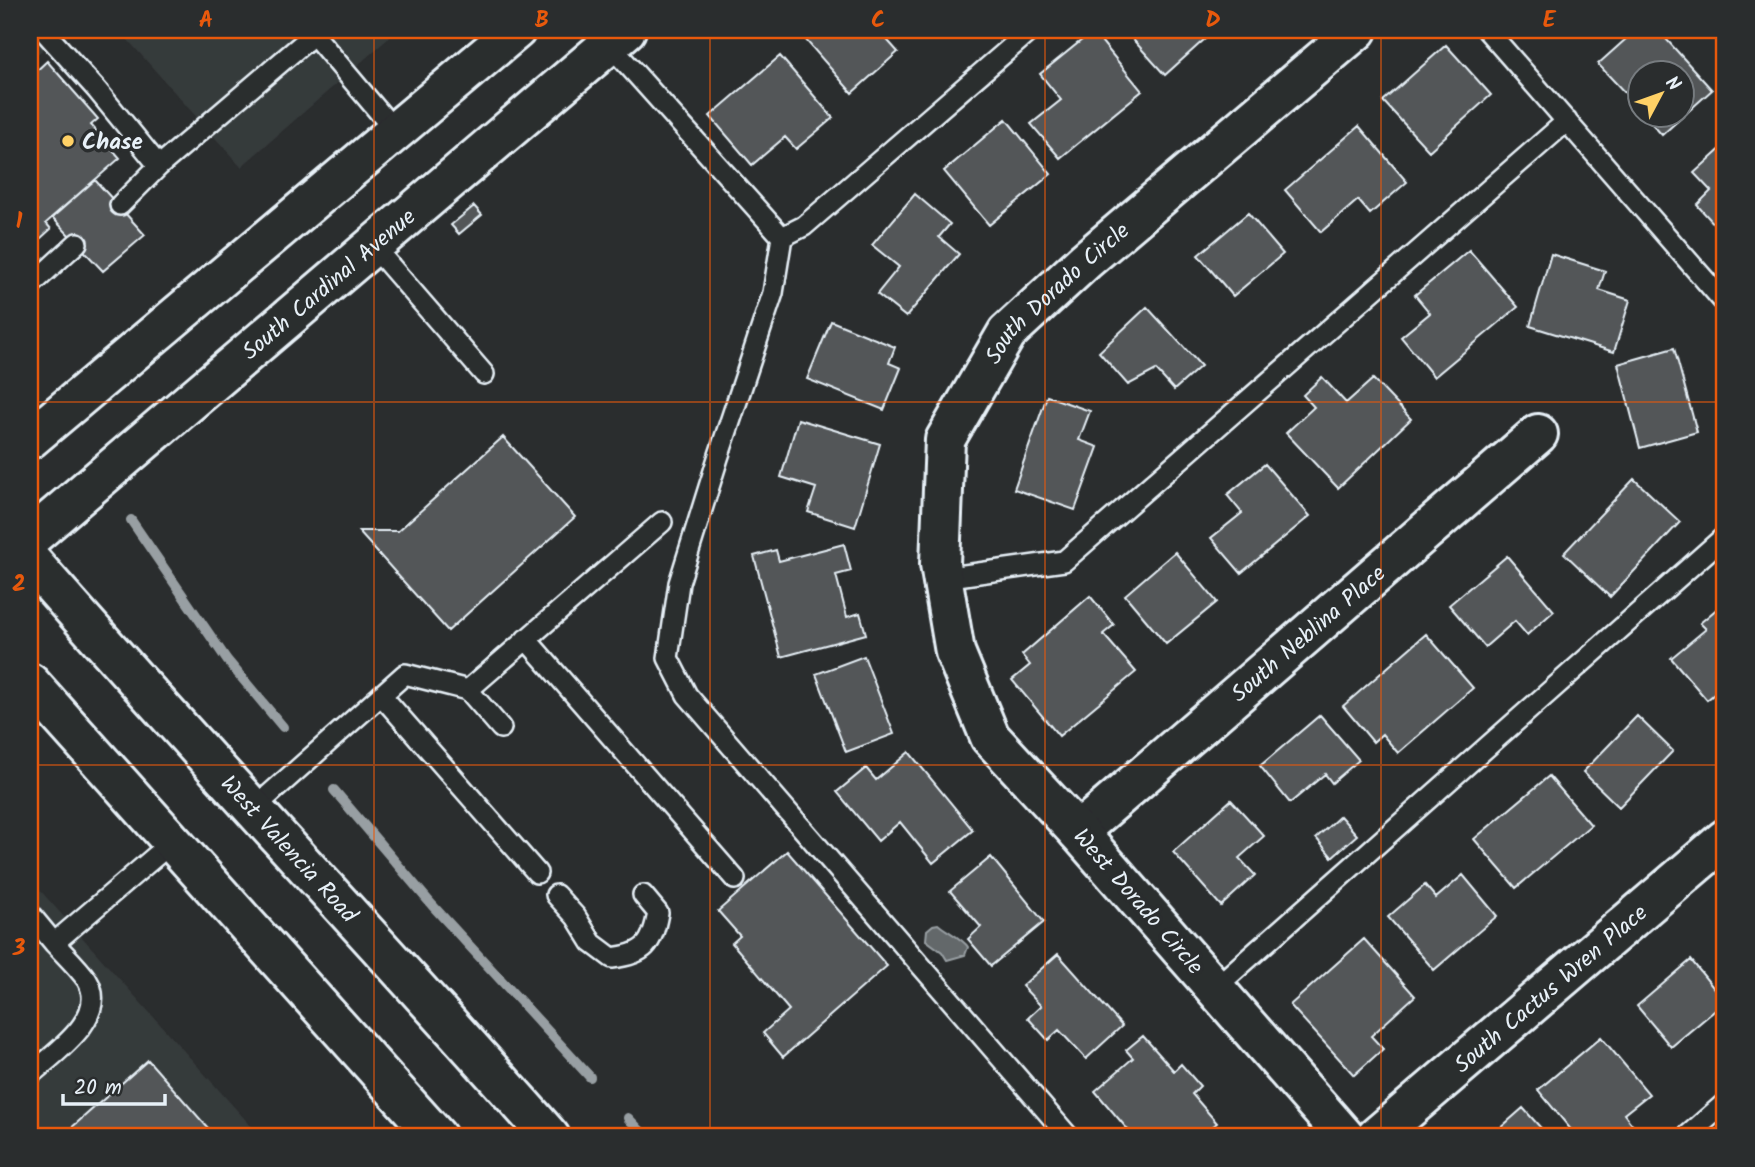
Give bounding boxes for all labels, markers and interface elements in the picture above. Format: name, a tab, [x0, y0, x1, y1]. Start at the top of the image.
text: A	[199, 3, 213, 39]
text: B	[535, 3, 549, 39]
text: C	[871, 3, 885, 39]
text: D	[1205, 3, 1221, 39]
text: E	[1543, 3, 1557, 39]
north arrow	[1626, 60, 1696, 130]
text: N	[1657, 70, 1688, 99]
place label: Chase	[82, 125, 143, 161]
marker: Chase	[60, 133, 76, 149]
street label: South Cardinal Avenue	[235, 200, 425, 370]
text: 1	[16, 204, 23, 240]
street label: South Dorado Circle	[977, 214, 1138, 371]
street label: South Neblina Place	[1224, 557, 1395, 712]
text: 2	[12, 567, 26, 603]
street label: West Valencia Road	[211, 768, 365, 932]
street label: West Dorado Circle	[1064, 821, 1211, 984]
street label: South Cactus Wren Place	[1447, 897, 1656, 1083]
text: 3	[12, 931, 26, 967]
scale bar	[63, 1062, 164, 1106]
text: 20 m	[74, 1072, 122, 1105]

